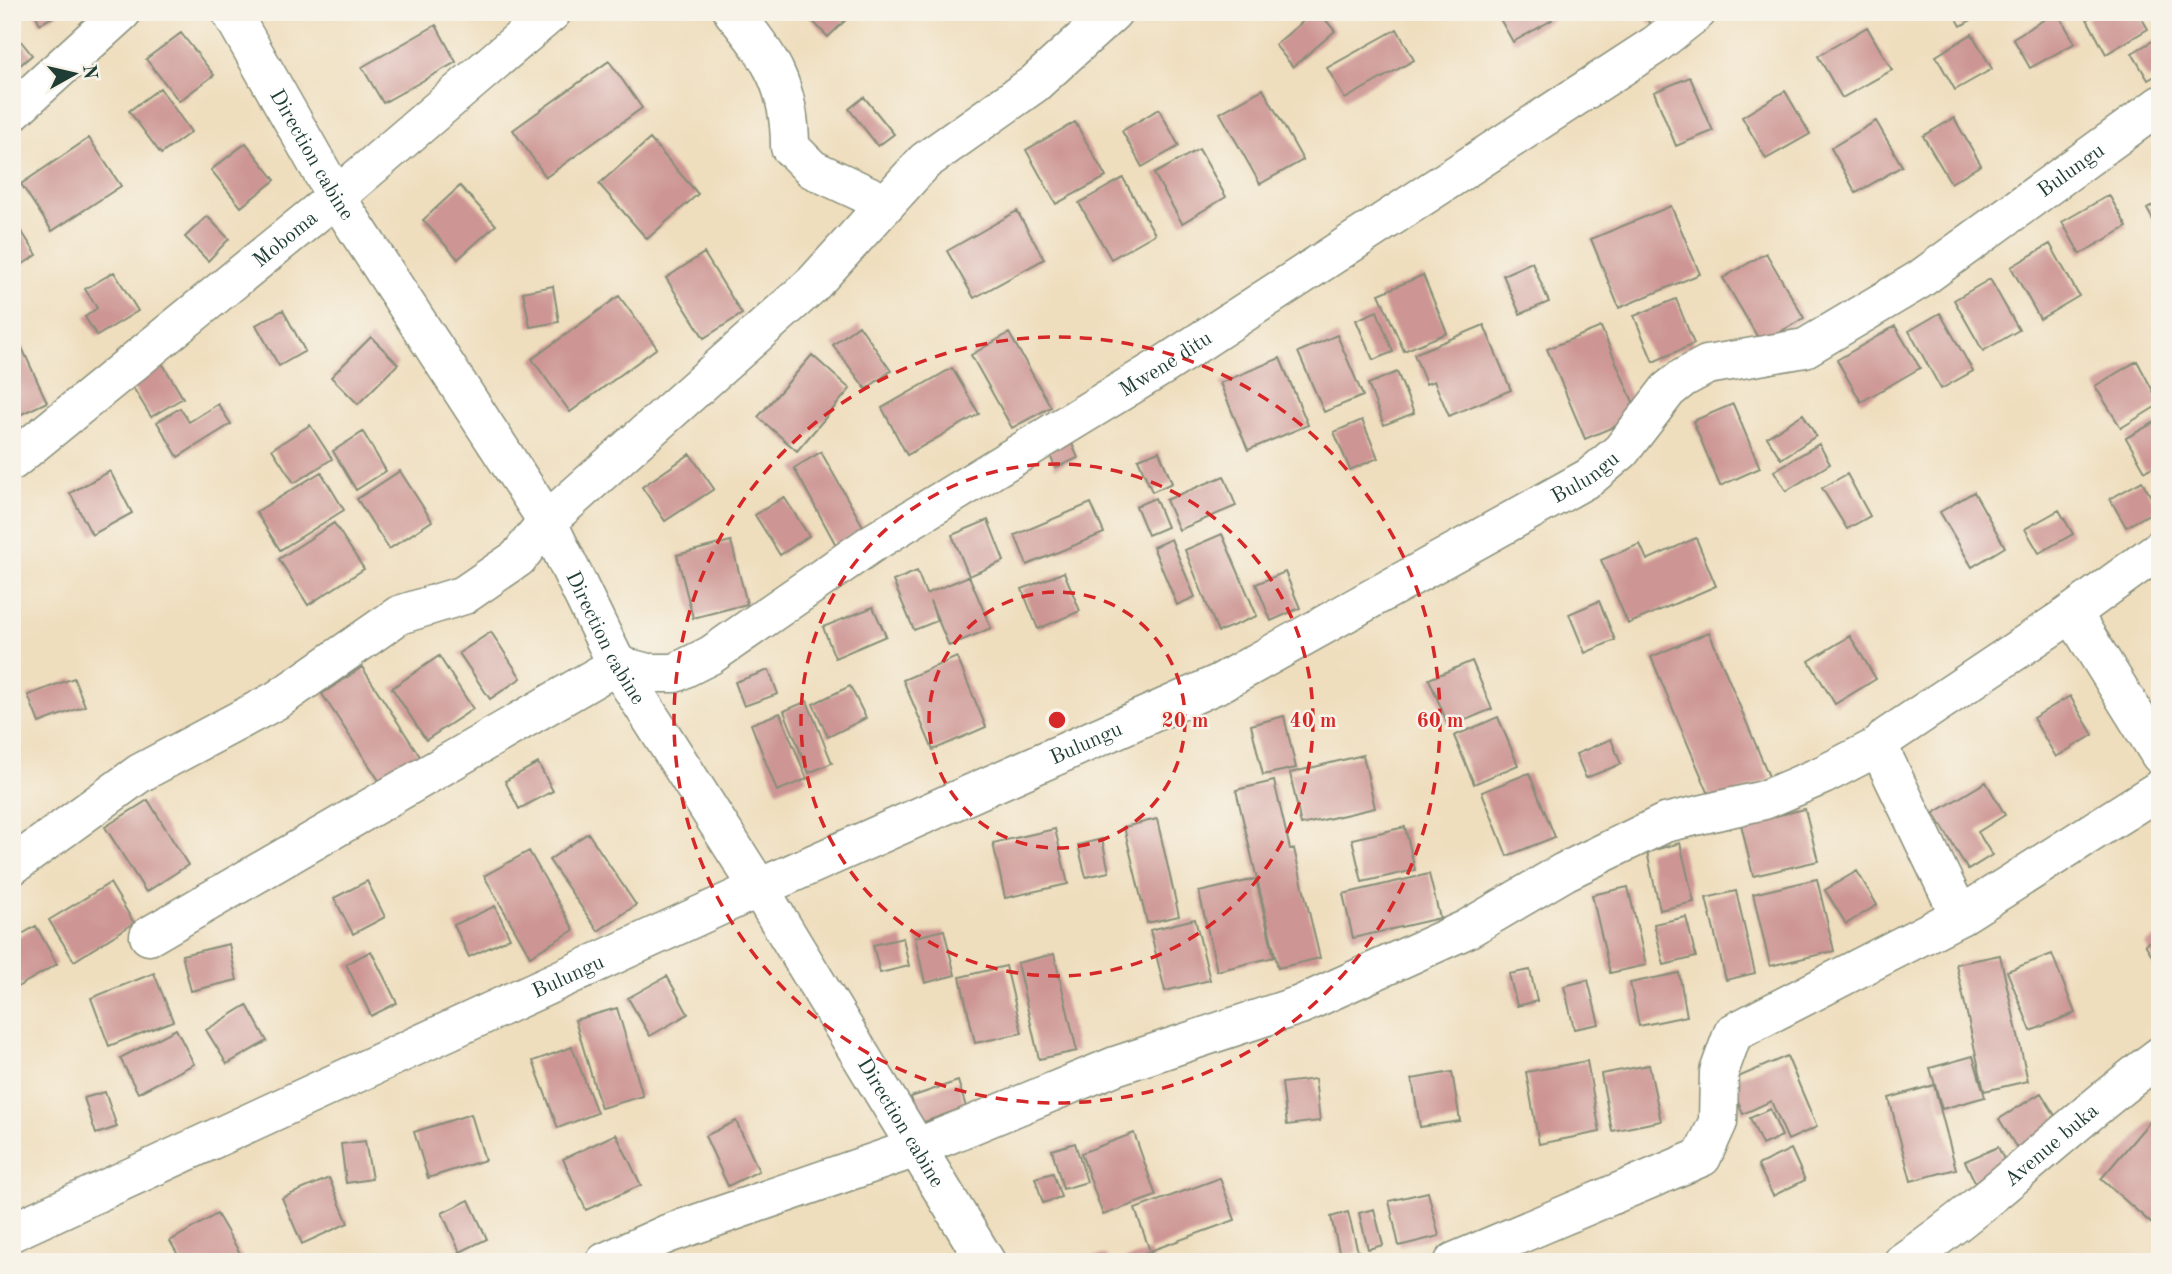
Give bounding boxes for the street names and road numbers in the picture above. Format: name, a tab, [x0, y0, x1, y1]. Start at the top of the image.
street label: Direction cabine	[265, 86, 357, 224]
street label: Bulungu	[2034, 140, 2109, 202]
street label: Moboma	[250, 208, 322, 272]
street label: Mwene ditu	[1116, 328, 1216, 402]
street label: Bulungu	[1548, 448, 1624, 508]
street label: Direction cabine	[561, 568, 648, 709]
street label: Bulungu	[1047, 719, 1126, 769]
street label: Bulungu	[529, 952, 608, 1003]
street label: Direction cabine	[853, 1055, 947, 1191]
street label: Avenue buka	[2001, 1100, 2103, 1191]

